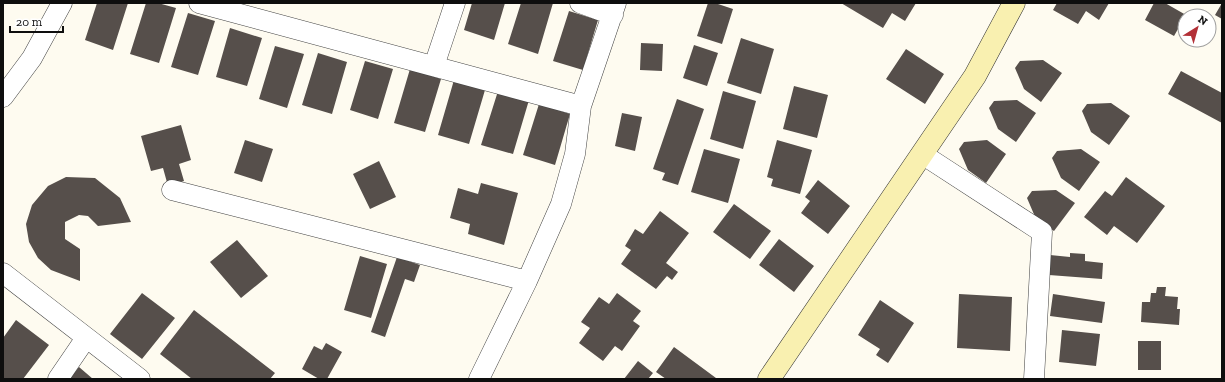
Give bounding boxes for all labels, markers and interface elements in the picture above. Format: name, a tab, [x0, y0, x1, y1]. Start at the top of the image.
scale bar	[10, 8, 63, 34]
north arrow	[1177, 8, 1217, 48]
text: N	[1195, 13, 1210, 29]
text: 20 m	[16, 15, 43, 29]

